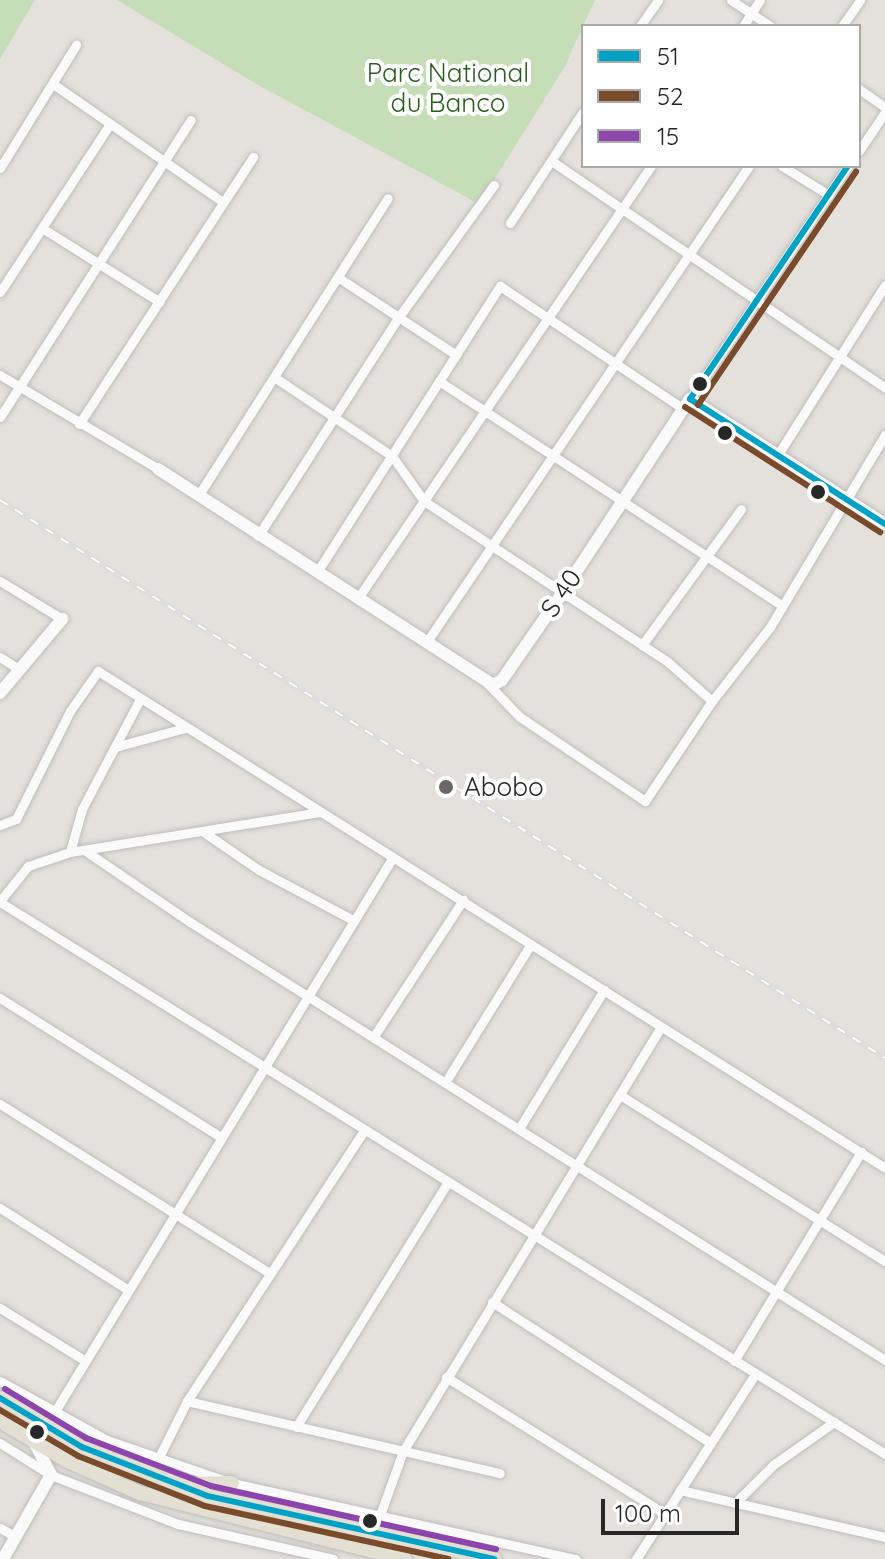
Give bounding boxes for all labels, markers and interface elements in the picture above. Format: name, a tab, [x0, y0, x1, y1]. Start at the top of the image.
legend	[581, 24, 861, 168]
text: 51	[657, 41, 679, 71]
park label: Parc National du Banco	[367, 57, 529, 118]
text: 52	[657, 81, 683, 111]
text: 15	[657, 121, 679, 151]
unlabelled marker	[692, 376, 708, 392]
unlabelled marker	[717, 425, 733, 441]
unlabelled marker	[810, 484, 826, 500]
street label: S 40	[534, 563, 588, 623]
place label: Abobo	[464, 771, 544, 803]
marker: Abobo	[435, 776, 457, 798]
unlabelled marker	[29, 1424, 45, 1440]
scale bar	[605, 1483, 743, 1533]
text: 100 m	[615, 1498, 681, 1528]
unlabelled marker	[362, 1513, 378, 1529]

